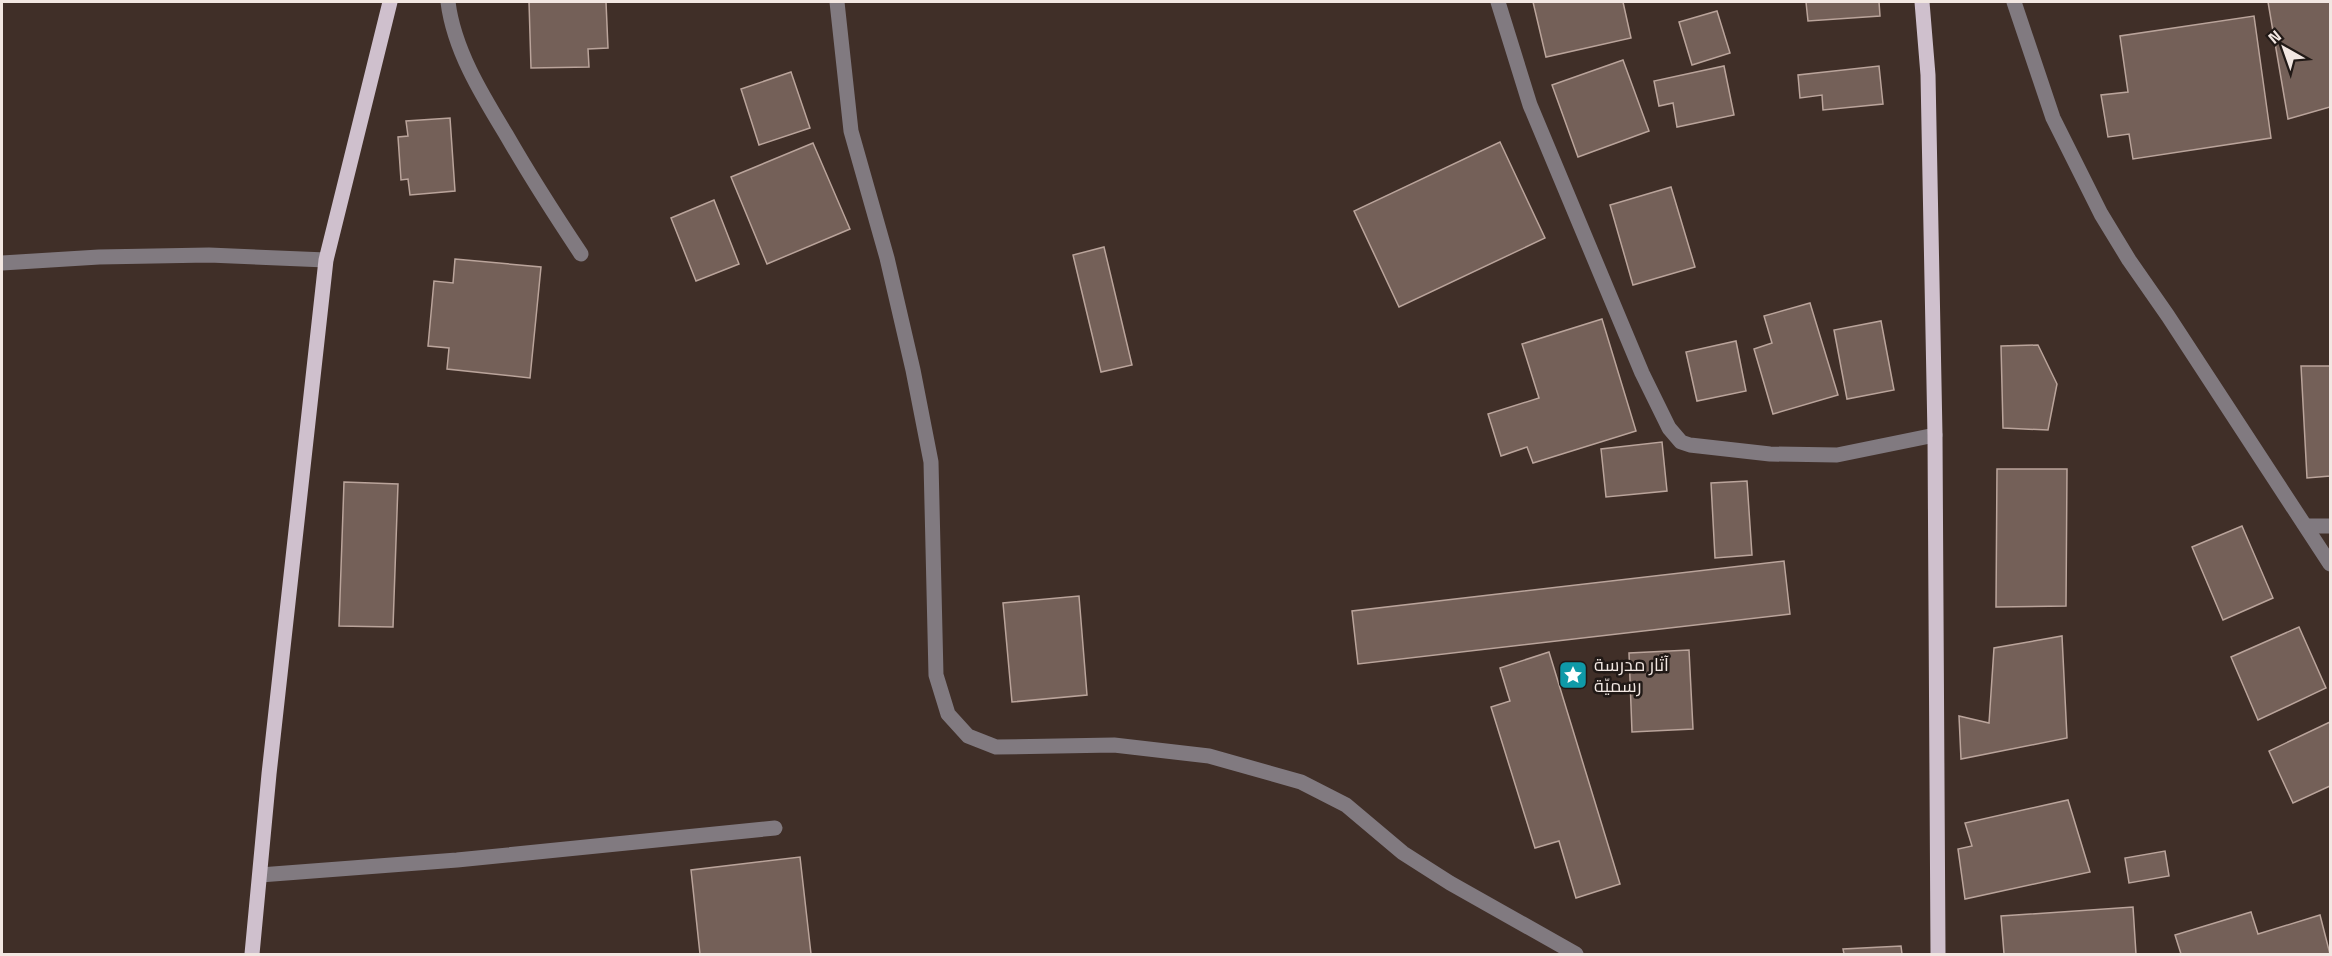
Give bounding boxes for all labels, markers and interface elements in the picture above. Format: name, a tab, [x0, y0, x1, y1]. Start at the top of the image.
north arrow	[2254, 18, 2314, 78]
text: N	[2262, 24, 2286, 49]
place label: آثار مدرسة رسميّة	[1594, 651, 1669, 699]
place icon: آثار مدرسة رسميّة	[1557, 659, 1589, 691]

